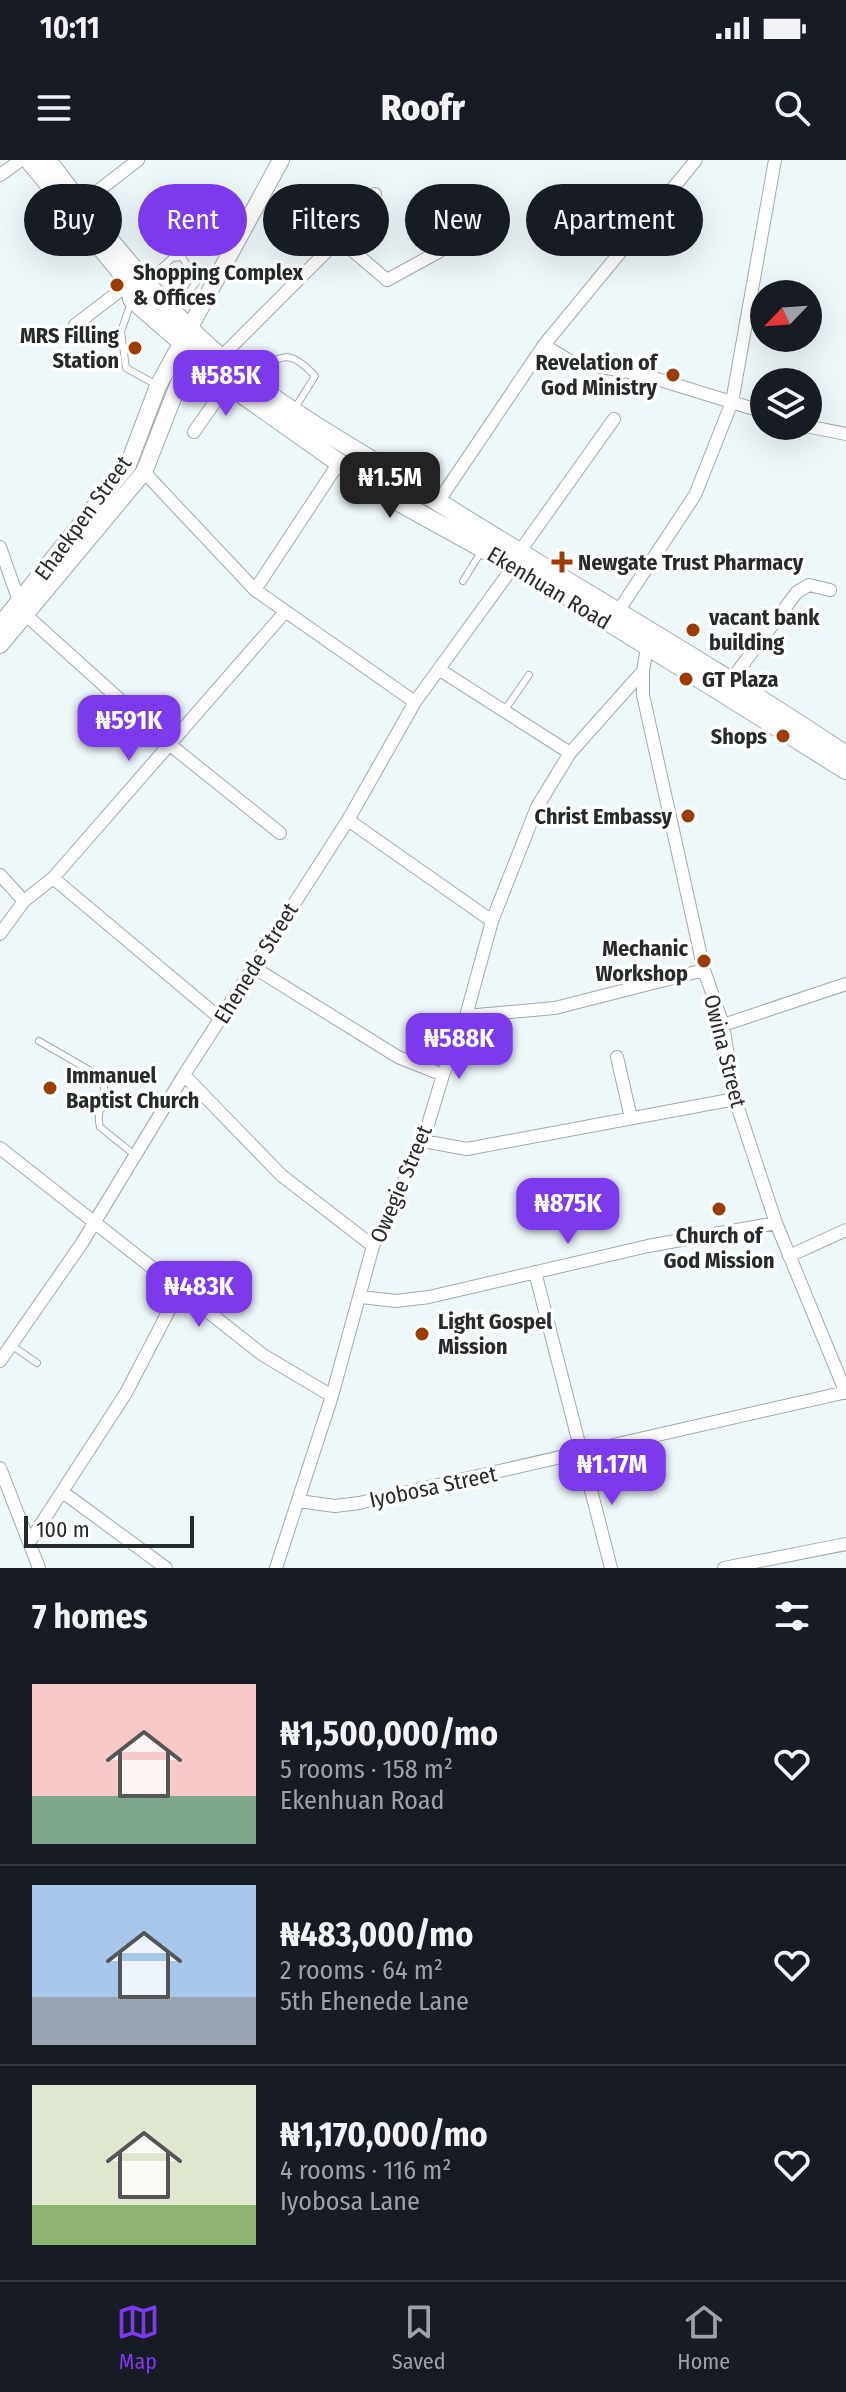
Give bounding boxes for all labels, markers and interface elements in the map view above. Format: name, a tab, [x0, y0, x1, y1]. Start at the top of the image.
text: 10:11	[40, 10, 100, 46]
icon: menu	[32, 86, 76, 130]
text: Roofr	[381, 86, 465, 130]
icon: search	[770, 86, 814, 130]
chip: Buy	[24, 184, 122, 256]
chip: Rent	[138, 184, 247, 256]
chip: Filters	[263, 184, 389, 256]
chip: New	[405, 184, 510, 256]
chip: Apartment	[526, 184, 703, 256]
place label: Shopping Complex & Offices	[133, 259, 304, 311]
marker: Shopping Complex & Offices	[108, 276, 126, 294]
north arrow	[750, 280, 822, 352]
map controls	[750, 280, 822, 440]
place label: MRS Filling Station	[20, 322, 119, 374]
marker: MRS Filling Station	[126, 339, 144, 357]
place label: Revelation of God Ministry	[536, 349, 659, 401]
pin: ₦585K	[170, 350, 282, 418]
text: ₦585K	[191, 360, 261, 391]
marker: Revelation of God Ministry	[664, 366, 682, 384]
button: layers	[750, 368, 822, 440]
street label: Ehaekpen Street	[29, 450, 138, 585]
pin: ₦1.5M	[334, 452, 446, 520]
text: ₦1.5M	[358, 462, 422, 493]
street label: Ekenhuan Road	[482, 541, 616, 635]
place label: Newgate Trust Pharmacy	[578, 549, 804, 576]
marker: Newgate Trust Pharmacy	[553, 553, 571, 571]
place label: vacant bank building	[708, 604, 820, 656]
marker: vacant bank building	[684, 621, 702, 639]
place label: GT Plaza	[702, 666, 778, 693]
marker: GT Plaza	[677, 670, 695, 688]
pin: ₦591K	[73, 695, 185, 763]
text: ₦591K	[96, 705, 162, 736]
place label: Shops	[711, 723, 767, 750]
marker: Shops	[774, 727, 792, 745]
place label: Christ Embassy	[535, 803, 673, 830]
marker: Christ Embassy	[679, 807, 697, 825]
street label: Ehenede Street	[208, 897, 304, 1028]
place label: Mechanic Workshop	[595, 935, 688, 987]
marker: Mechanic Workshop	[695, 952, 713, 970]
street label: Owina Street	[698, 992, 752, 1111]
pin: ₦588K	[403, 1013, 515, 1081]
text: ₦588K	[424, 1023, 494, 1054]
place label: Immanuel Baptist Church	[66, 1062, 199, 1114]
marker: Immanuel Baptist Church	[41, 1079, 59, 1097]
street label: Owegie Street	[364, 1120, 438, 1247]
pin: ₦875K	[512, 1178, 624, 1246]
text: ₦875K	[534, 1188, 602, 1219]
marker: Church of God Mission	[710, 1200, 728, 1218]
place label: Church of God Mission	[664, 1222, 774, 1274]
pin: ₦483K	[143, 1261, 255, 1329]
text: ₦483K	[164, 1271, 234, 1302]
place label: Light Gospel Mission	[438, 1308, 553, 1360]
marker: Light Gospel Mission	[413, 1325, 431, 1343]
pin: ₦1.17M	[547, 1439, 677, 1507]
text: ₦1.17M	[577, 1449, 647, 1480]
street label: Iyobosa Street	[367, 1460, 500, 1514]
scale bar	[24, 1512, 194, 1548]
text: 100 m	[36, 1516, 90, 1543]
icon: filters	[770, 1594, 814, 1638]
text: 7 homes	[32, 1596, 148, 1637]
text: ₦1,500,000/mo	[280, 1713, 498, 1754]
icon: home	[96, 1716, 192, 1812]
icon: heart	[770, 1742, 814, 1786]
text: 5 rooms · 158 m²	[280, 1754, 453, 1785]
text: Ekenhuan Road	[280, 1785, 444, 1816]
text: ₦483,000/mo	[280, 1914, 473, 1955]
icon: home	[96, 1917, 192, 2013]
icon: heart	[770, 1943, 814, 1987]
text: 2 rooms · 64 m²	[280, 1955, 443, 1986]
text: 5th Ehenede Lane	[280, 1986, 469, 2017]
text: ₦1,170,000/mo	[280, 2114, 488, 2155]
icon: home	[96, 2117, 192, 2213]
icon: heart	[770, 2143, 814, 2187]
text: 4 rooms · 116 m²	[280, 2155, 451, 2186]
text: Iyobosa Lane	[280, 2186, 420, 2217]
tab: Map	[116, 2300, 160, 2375]
tab: Saved	[392, 2300, 446, 2375]
tab: Home	[677, 2300, 730, 2375]

